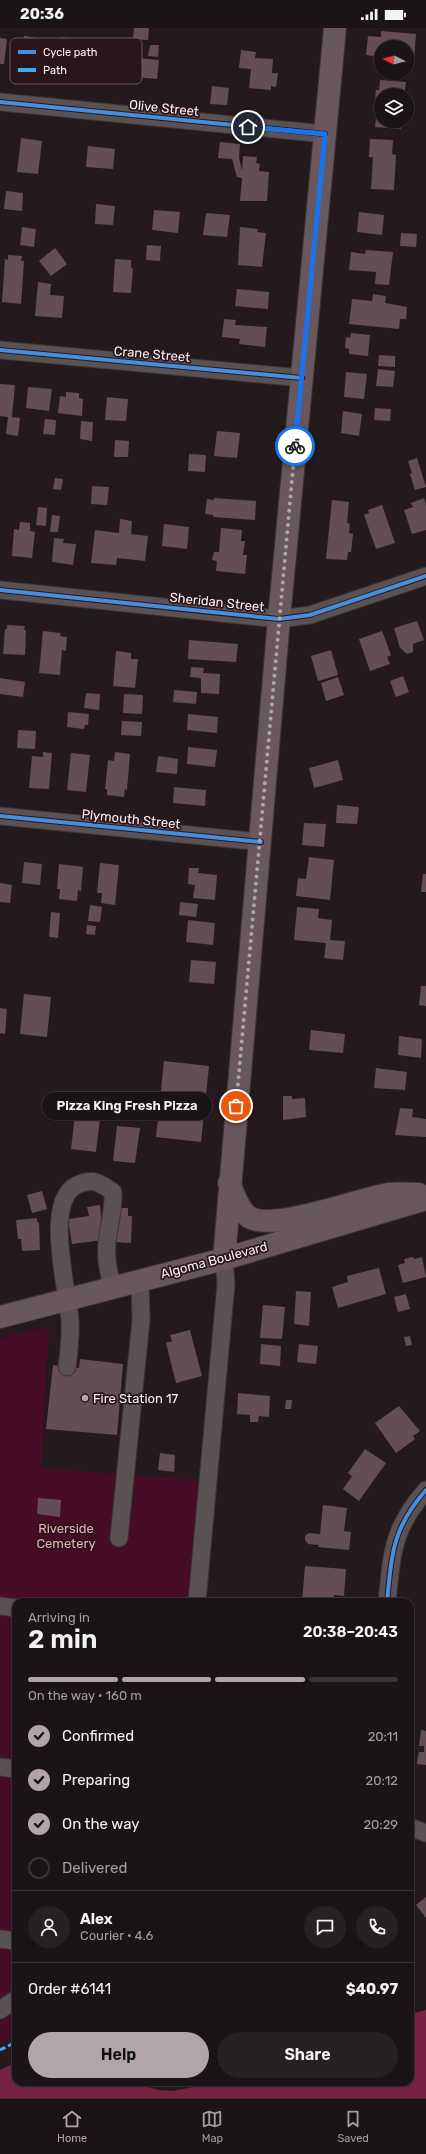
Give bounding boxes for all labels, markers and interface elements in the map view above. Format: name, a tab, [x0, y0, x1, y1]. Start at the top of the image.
text: 20:36	[20, 5, 64, 23]
legend	[10, 38, 142, 84]
north arrow	[374, 40, 414, 80]
map controls	[374, 40, 414, 128]
text: Cycle path	[43, 46, 97, 59]
text: Path	[43, 64, 67, 77]
button: layers	[374, 88, 414, 128]
street label: Olive Street	[128, 97, 200, 119]
pin	[231, 110, 265, 144]
icon: home	[237, 116, 259, 138]
street label: Crane Street	[113, 343, 191, 365]
courier	[275, 426, 315, 466]
icon: bike	[284, 435, 306, 457]
street label: Sheridan Street	[169, 590, 265, 614]
street label: Plymouth Street	[81, 806, 181, 832]
pin	[219, 1089, 253, 1123]
callout: Pizza King Fresh Pizza	[42, 1092, 212, 1120]
icon: bag	[225, 1095, 247, 1117]
text: Pizza King Fresh Pizza	[57, 1098, 197, 1113]
street label: Algoma Boulevard	[159, 1239, 269, 1282]
place label: Fire Station 17	[93, 1391, 179, 1406]
marker: Fire Station 17	[80, 1393, 90, 1403]
park label: Riverside Cemetery	[36, 1521, 96, 1551]
text: Arriving in	[28, 1610, 90, 1625]
text: 20:38–20:43	[303, 1623, 398, 1641]
text: 2 min	[28, 1624, 97, 1655]
text: On the way · 160 m	[28, 1688, 142, 1703]
icon: check	[28, 1725, 50, 1747]
text: Confirmed	[62, 1727, 134, 1745]
text: 20:11	[368, 1729, 398, 1744]
icon: check	[28, 1769, 50, 1791]
text: Preparing	[62, 1771, 130, 1789]
text: 20:12	[366, 1773, 398, 1788]
icon: check	[28, 1813, 50, 1835]
text: On the way	[62, 1815, 140, 1833]
text: 20:29	[363, 1817, 398, 1832]
text: Delivered	[62, 1859, 127, 1877]
button: person	[28, 1906, 70, 1948]
button: chat	[304, 1906, 346, 1948]
button: phone	[356, 1906, 398, 1948]
text: Alex	[80, 1910, 113, 1928]
text: Courier · 4.6	[80, 1928, 153, 1943]
text: Order #6141	[28, 1980, 111, 1998]
text: $40.97	[346, 1980, 398, 1998]
button: Help	[28, 2032, 209, 2078]
button: Share	[217, 2032, 398, 2078]
tab: Home	[57, 2108, 87, 2145]
tab: Map	[201, 2108, 223, 2145]
tab: Saved	[338, 2108, 369, 2145]

